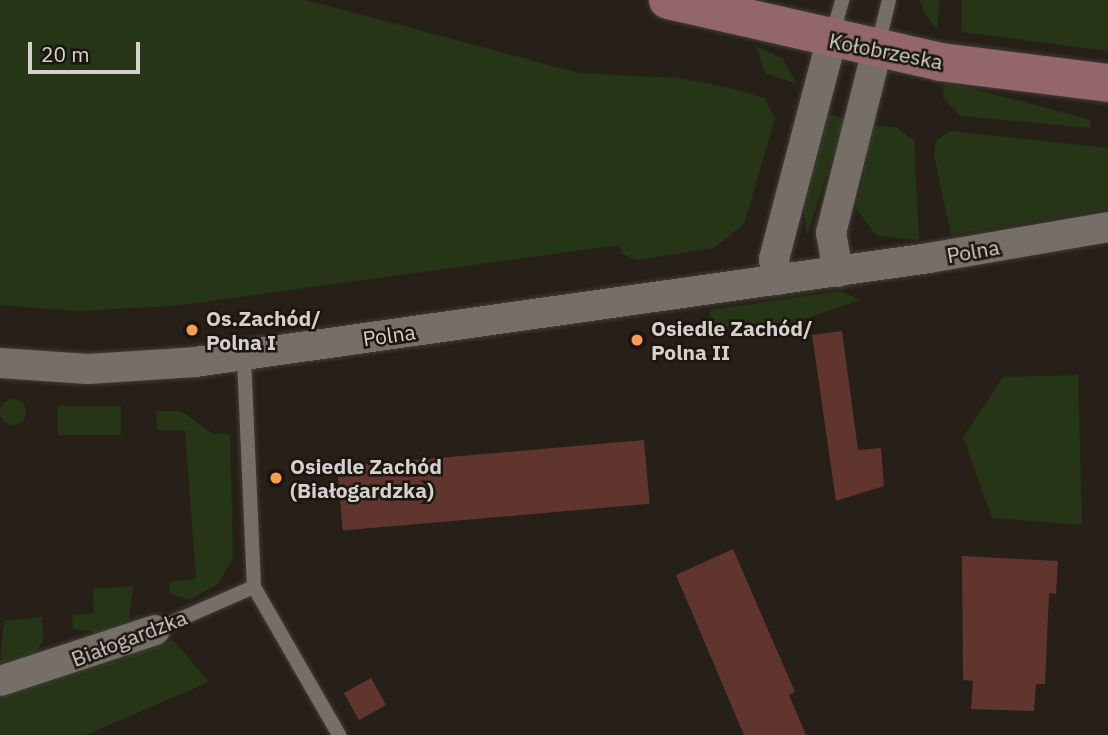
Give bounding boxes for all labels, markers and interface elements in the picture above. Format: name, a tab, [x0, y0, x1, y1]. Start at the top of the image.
scale bar	[32, 28, 144, 72]
street label: Kołobrzeska	[827, 28, 945, 74]
text: 20 m	[41, 40, 90, 68]
street label: Polna	[945, 234, 1001, 268]
place label: Os.Zachód/ Polna I	[206, 305, 321, 355]
place label: Osiedle Zachód/ Polna II	[651, 315, 813, 365]
street label: Polna	[361, 319, 417, 351]
marker: Os.Zachód/ Polna I	[184, 322, 200, 338]
marker: Osiedle Zachód/ Polna II	[629, 332, 645, 348]
place label: Osiedle Zachód (Białogardzka)	[290, 453, 442, 503]
marker: Osiedle Zachód (Białogardzka)	[268, 470, 284, 486]
street label: Białogardzka	[68, 604, 190, 672]

